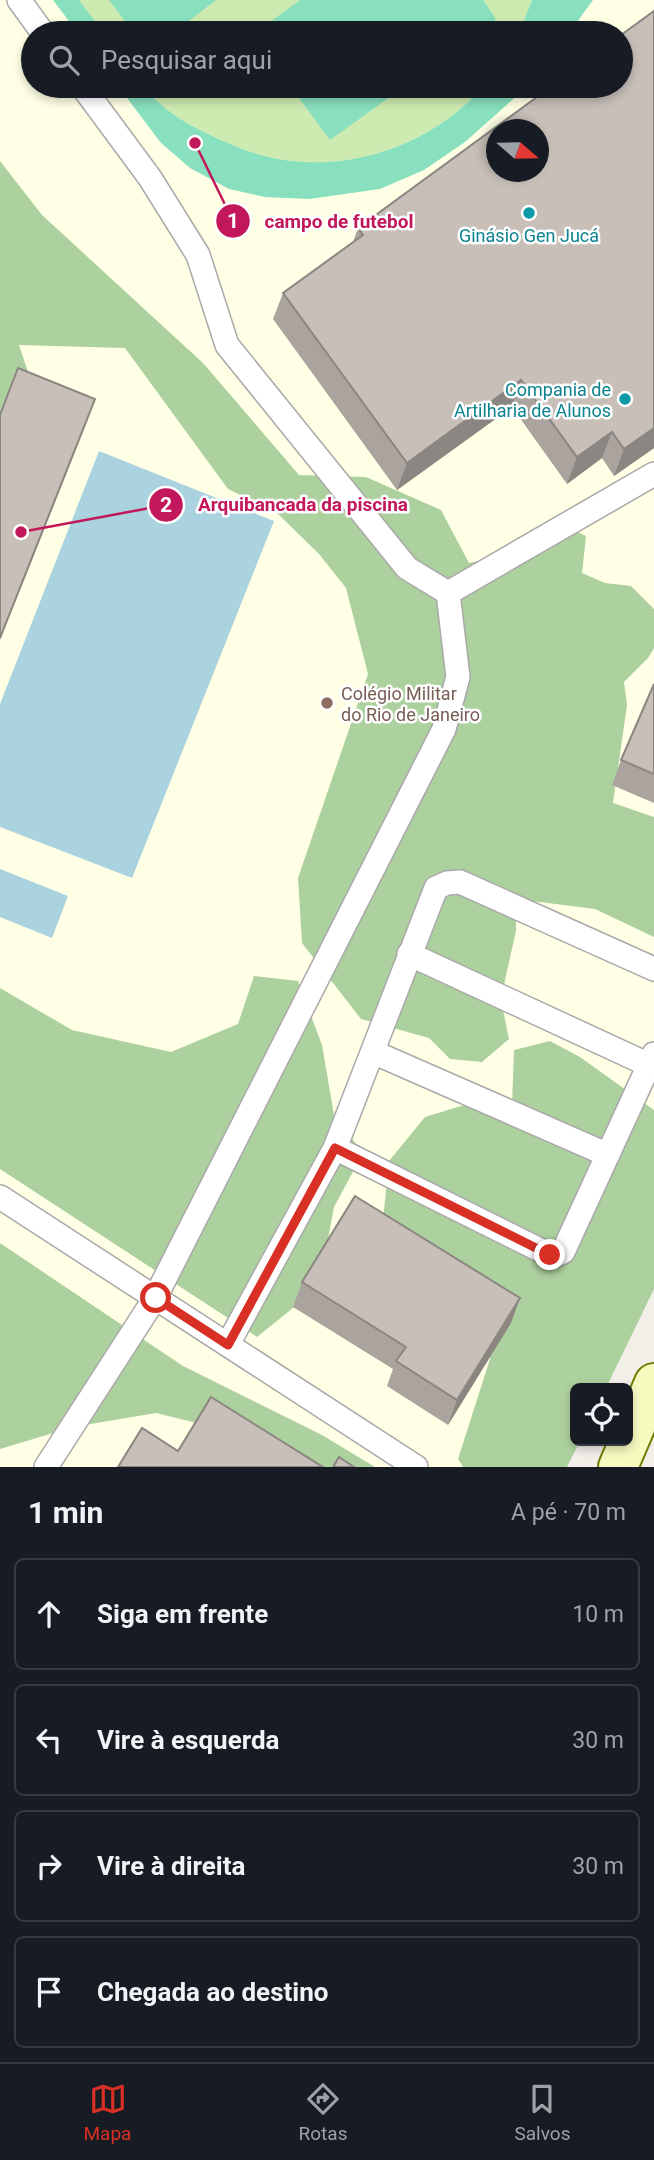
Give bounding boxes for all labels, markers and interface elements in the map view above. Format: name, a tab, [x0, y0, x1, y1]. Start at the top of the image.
search box	[21, 21, 633, 98]
icon: search	[45, 41, 83, 79]
text: Pesquisar aqui	[101, 45, 272, 75]
north arrow	[486, 119, 549, 182]
callout: campo de futebol	[215, 201, 427, 241]
marker: Ginásio Gen Jucá	[521, 205, 537, 221]
text: 1	[227, 209, 239, 233]
text: campo de futebol	[265, 210, 413, 233]
place label: Ginásio Gen Jucá	[459, 225, 599, 246]
place label: Compania de Artilharia de Alunos	[454, 379, 611, 421]
marker: Compania de Artilharia de Alunos	[617, 391, 633, 407]
callout: Arquibancada da piscina	[149, 485, 422, 525]
text: 2	[160, 493, 172, 517]
text: Arquibancada da piscina	[198, 493, 408, 516]
place label: Colégio Militar do Rio de Janeiro	[341, 683, 480, 725]
marker: Colégio Militar do Rio de Janeiro	[319, 695, 335, 711]
route end	[534, 1239, 565, 1270]
route start	[140, 1282, 171, 1313]
map controls	[570, 1383, 633, 1446]
button: locate	[570, 1383, 633, 1446]
text: 1 min	[28, 1495, 103, 1530]
text: A pé · 70 m	[511, 1499, 626, 1526]
icon: ahead	[30, 1595, 68, 1633]
text: Siga em frente	[97, 1599, 268, 1629]
text: 10 m	[572, 1601, 624, 1628]
icon: left	[30, 1721, 68, 1759]
text: Vire à esquerda	[97, 1725, 280, 1755]
text: 30 m	[572, 1727, 624, 1754]
icon: right	[30, 1847, 68, 1885]
text: Vire à direita	[97, 1851, 245, 1881]
text: 30 m	[572, 1853, 624, 1880]
icon: arrive	[30, 1973, 68, 2011]
text: Chegada ao destino	[97, 1977, 328, 2007]
tab: Mapa	[84, 2080, 131, 2145]
tab: Rotas	[299, 2080, 347, 2145]
tab: Salvos	[515, 2080, 570, 2145]

